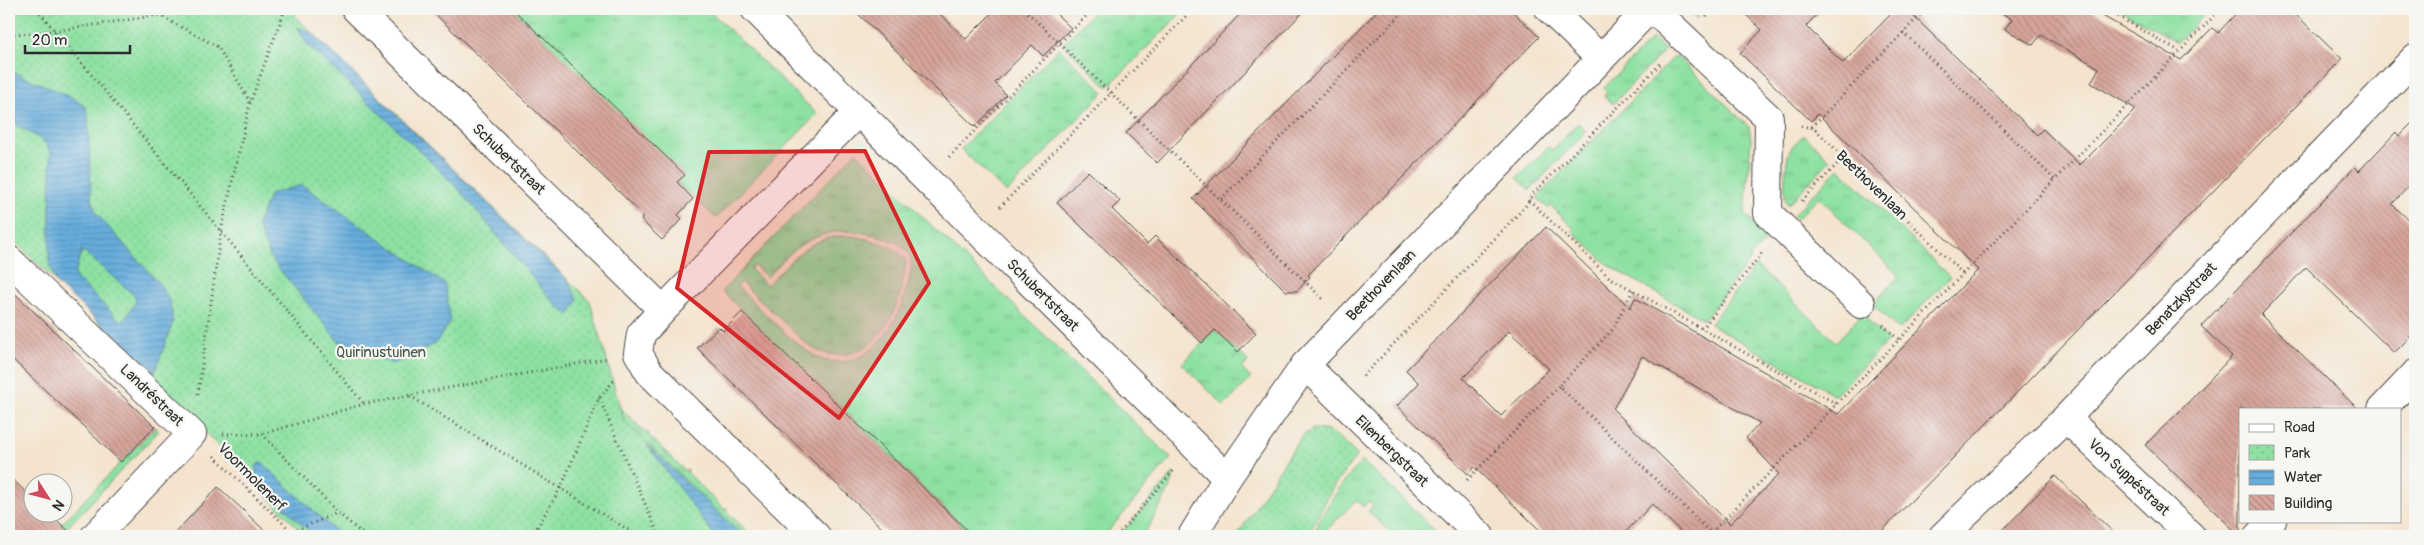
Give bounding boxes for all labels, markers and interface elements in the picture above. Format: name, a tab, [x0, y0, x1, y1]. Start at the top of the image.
scale bar	[25, 22, 130, 54]
text: 20 m	[32, 31, 67, 50]
street label: Schubertstraat	[468, 120, 550, 200]
street label: Beethovenlaan	[1832, 146, 1911, 224]
street label: Beethovenlaan	[1342, 246, 1420, 325]
street label: Schubertstraat	[1002, 255, 1084, 336]
street label: Benatzkystraat	[2142, 258, 2222, 340]
park label: Quirinustuinen	[336, 343, 426, 362]
street label: Landréstraat	[116, 360, 188, 431]
legend	[2239, 408, 2402, 522]
street label: Eilenbergstraat	[1351, 412, 1433, 492]
text: Road	[2284, 418, 2315, 437]
street label: Von Suppéstraat	[2084, 435, 2174, 521]
street label: Voormolenerf	[213, 439, 290, 516]
text: Park	[2284, 444, 2311, 463]
text: Water	[2284, 468, 2323, 487]
north arrow	[22, 472, 72, 522]
text: Building	[2284, 494, 2332, 513]
text: N	[48, 497, 68, 514]

